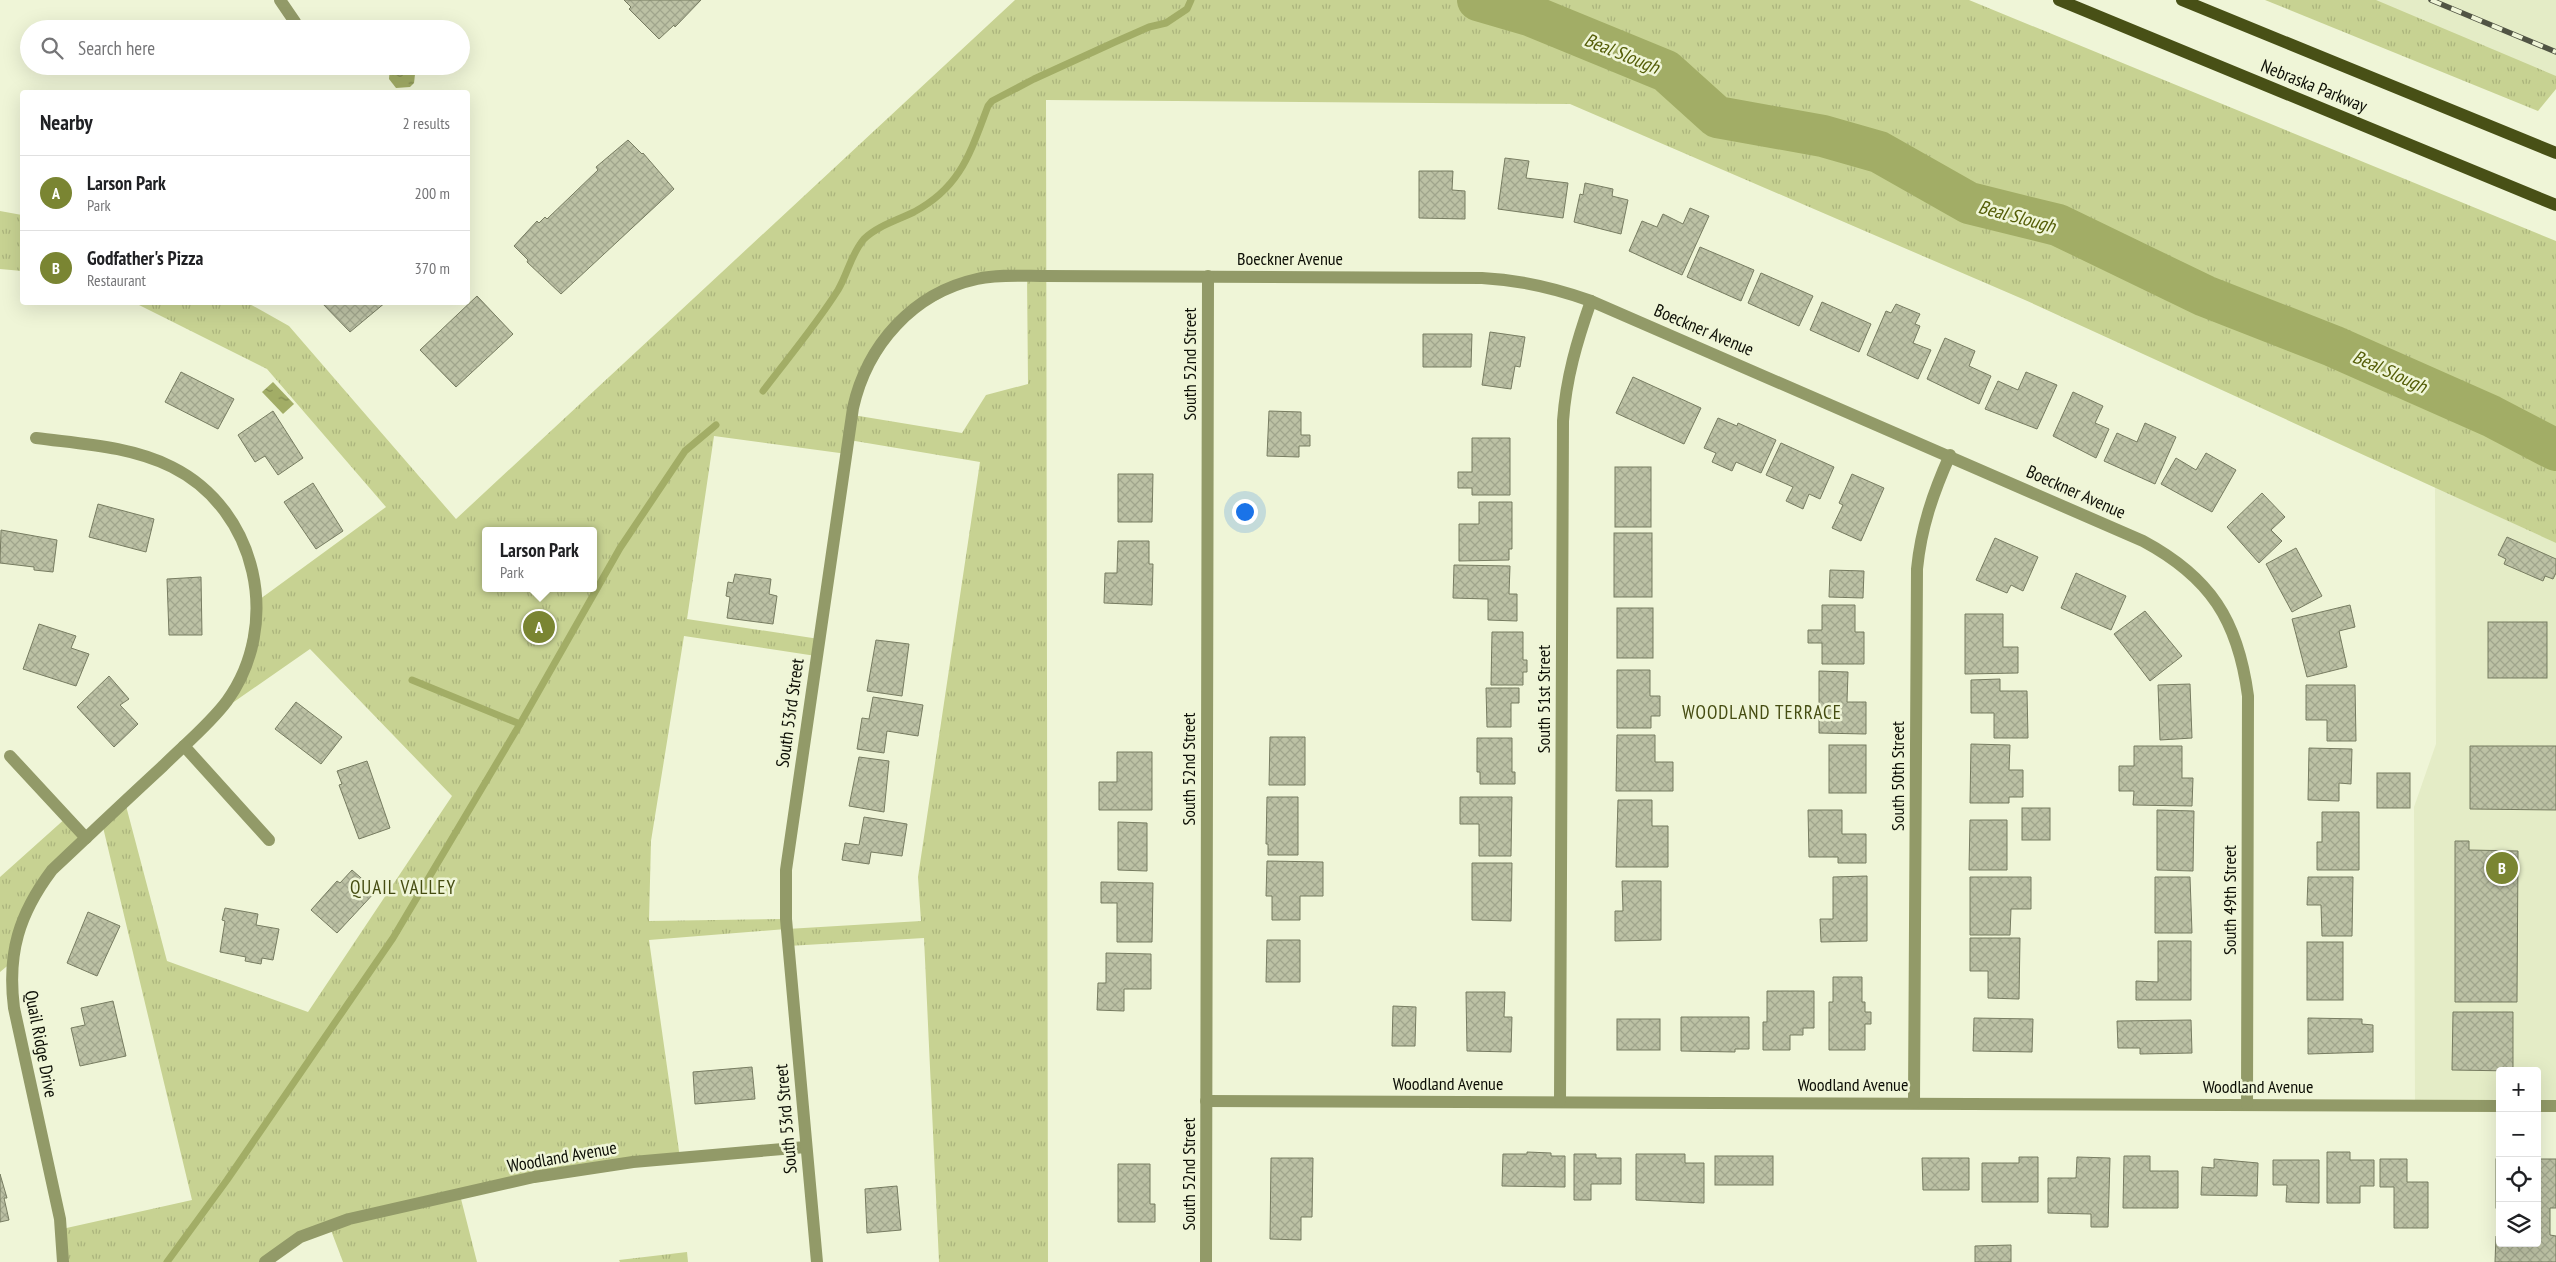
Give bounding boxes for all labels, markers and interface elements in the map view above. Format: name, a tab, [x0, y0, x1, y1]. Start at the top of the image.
search box	[20, 20, 470, 75]
water label: Beal Slough	[1581, 27, 1664, 79]
icon: search	[38, 34, 66, 62]
text: Search here	[78, 36, 155, 60]
street label: Nebraska Parkway	[2258, 54, 2371, 117]
text: Nearby	[40, 109, 93, 136]
text: 2 results	[403, 113, 450, 133]
text: Larson Park	[87, 171, 166, 195]
text: A	[52, 183, 60, 203]
text: 200 m	[415, 183, 450, 203]
water label: Beal Slough	[1976, 194, 2060, 238]
text: Park	[87, 195, 111, 215]
text: Godfather's Pizza	[87, 246, 203, 270]
street label: Boeckner Avenue	[1237, 247, 1343, 270]
text: B	[52, 258, 60, 278]
text: 370 m	[415, 258, 450, 278]
text: Restaurant	[87, 270, 146, 290]
street label: Boeckner Avenue	[1651, 298, 1758, 361]
street label: South 52nd Street	[1178, 307, 1201, 420]
water label: Beal Slough	[2349, 344, 2432, 399]
street label: Boeckner Avenue	[2023, 459, 2129, 524]
your location	[1232, 499, 1258, 525]
popup	[482, 527, 597, 592]
text: Larson Park	[500, 538, 579, 562]
text: Park	[500, 562, 524, 582]
pin: A	[523, 608, 555, 646]
street label: South 51st Street	[1532, 645, 1555, 753]
street label: South 53rd Street	[770, 657, 809, 769]
district label: WOODLAND TERRACE	[1682, 700, 1842, 724]
street label: South 52nd Street	[1177, 712, 1200, 825]
street label: South 50th Street	[1886, 721, 1909, 831]
street label: South 49th Street	[2218, 845, 2241, 955]
pin: B	[2486, 849, 2518, 887]
district label: QUAIL VALLEY	[350, 875, 456, 899]
street label: Quail Ridge Drive	[20, 988, 63, 1100]
street label: South 53rd Street	[769, 1063, 802, 1175]
map controls	[2496, 1067, 2541, 1247]
button: +	[2496, 1067, 2541, 1112]
street label: Woodland Avenue	[1393, 1072, 1503, 1095]
street label: Woodland Avenue	[1798, 1073, 1908, 1096]
street label: Woodland Avenue	[2203, 1075, 2313, 1098]
button: −	[2496, 1112, 2541, 1157]
street label: South 52nd Street	[1177, 1117, 1200, 1230]
street label: Woodland Avenue	[505, 1136, 618, 1177]
button: locate	[2496, 1157, 2541, 1202]
button: layers	[2496, 1202, 2541, 1247]

